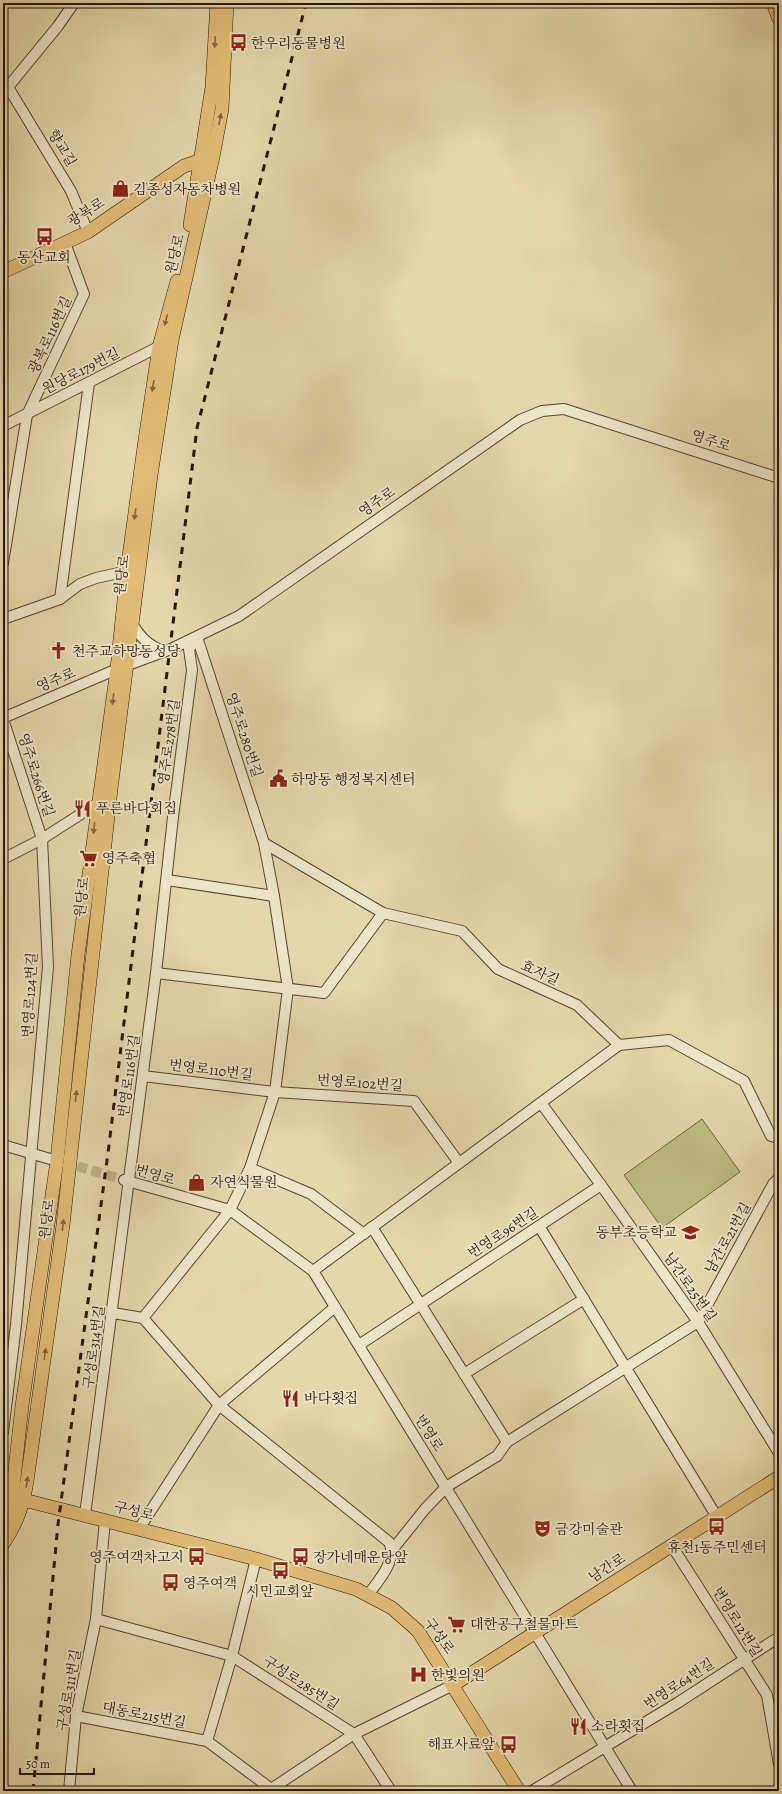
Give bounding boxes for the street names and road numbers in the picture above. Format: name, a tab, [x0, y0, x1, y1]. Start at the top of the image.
street label: 향교길	[43, 126, 81, 170]
street label: 광복로	[64, 193, 109, 231]
street label: 원당로	[161, 232, 189, 276]
street label: 광복로116번길	[24, 293, 76, 377]
street label: 원당로179번길	[39, 343, 123, 399]
street label: 영주로	[689, 426, 734, 456]
street label: 영주로	[355, 482, 399, 521]
street label: 원당로	[110, 553, 134, 596]
street label: 영주로	[34, 663, 79, 697]
street label: 영주로280번길	[221, 690, 267, 780]
street label: 영주로278번길	[154, 698, 184, 786]
street label: 영주로266번길	[13, 731, 59, 819]
street label: 원당로	[70, 875, 94, 918]
street label: 번영로124번길	[18, 952, 42, 1038]
street label: 효자길	[518, 956, 562, 990]
street label: 번영로116번길	[114, 1033, 144, 1119]
street label: 번영로110번길	[168, 1055, 254, 1085]
street label: 번영로102번길	[316, 1071, 404, 1095]
street label: 번영로	[133, 1160, 178, 1190]
street label: 원당로	[35, 1197, 59, 1240]
street label: 남간로21번길	[701, 1199, 755, 1277]
street label: 번영로96번길	[464, 1203, 542, 1263]
street label: 남간로25번길	[659, 1249, 721, 1325]
street label: 구성로314번길	[79, 1304, 109, 1390]
street label: 번영로	[410, 1411, 448, 1456]
street label: 구성로	[112, 1497, 156, 1525]
street label: 남간로	[585, 1549, 630, 1587]
street label: 번영로12번길	[708, 1583, 766, 1661]
street label: 구성로	[419, 1614, 459, 1658]
street label: 구성로311번길	[52, 1647, 86, 1733]
street label: 구성로285번길	[259, 1651, 343, 1715]
street label: 번영로64번길	[640, 1654, 718, 1714]
street label: 대동로215번길	[100, 1698, 188, 1732]

